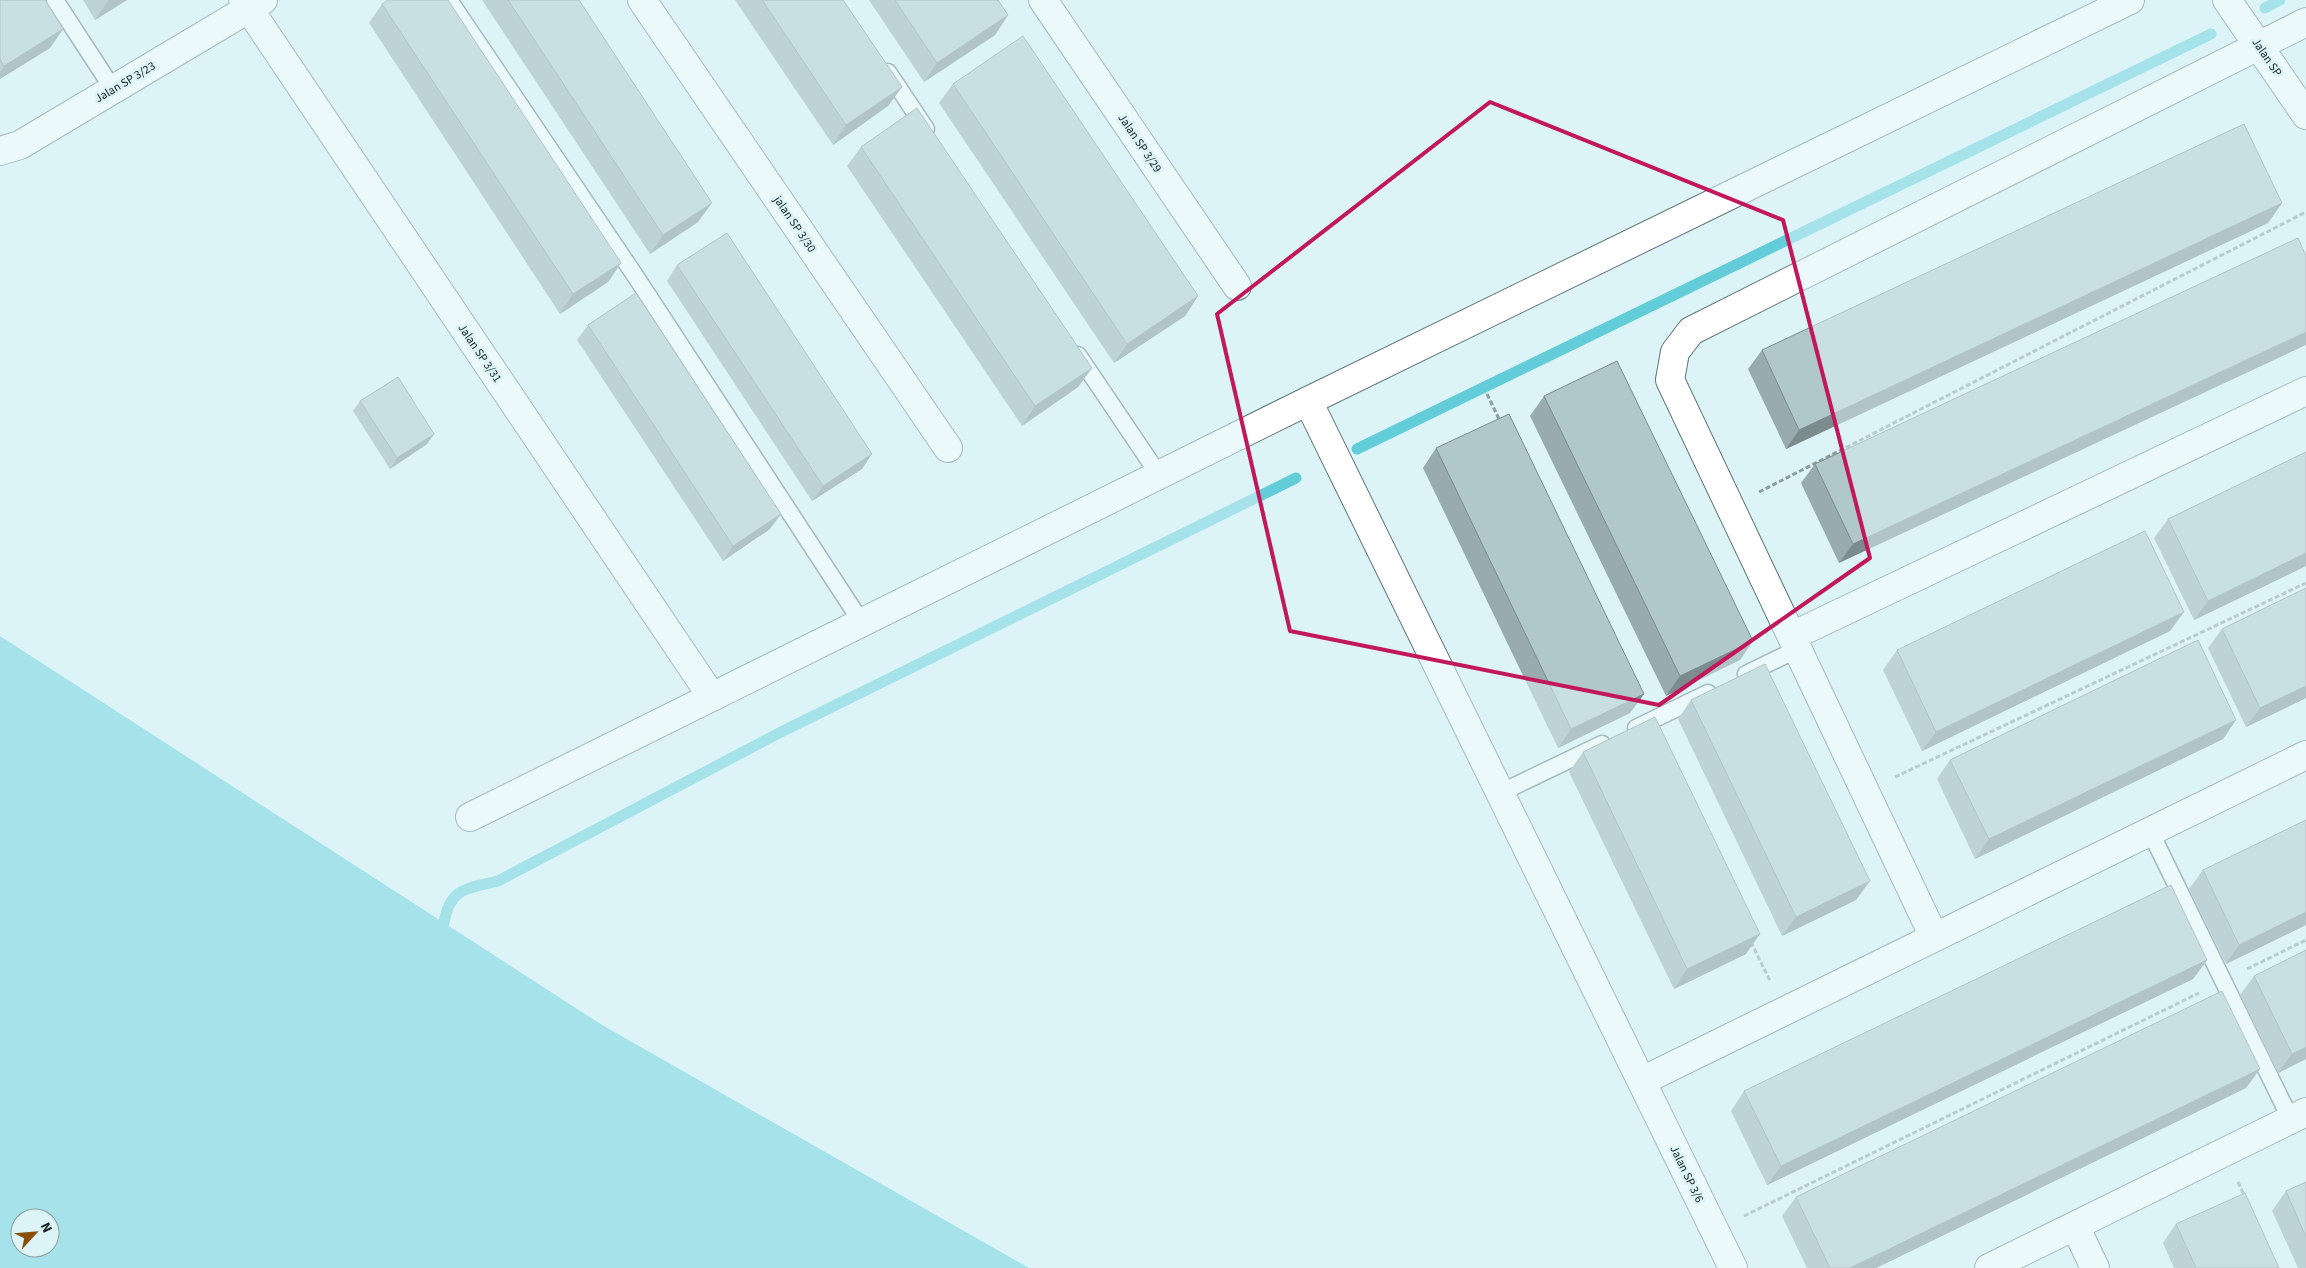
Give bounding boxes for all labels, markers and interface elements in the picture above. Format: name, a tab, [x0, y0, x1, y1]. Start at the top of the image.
street label: Jalan SP	[2247, 35, 2286, 80]
street label: Jalan SP 3/23	[92, 58, 159, 107]
street label: Jalan SP 3/29	[1114, 111, 1166, 176]
street label: jalan SP 3/30	[769, 192, 820, 256]
street label: Jalan SP 3/31	[454, 321, 506, 386]
street label: Jalan SP 3/6	[1665, 1143, 1708, 1206]
north arrow	[10, 1208, 60, 1258]
text: N	[35, 1219, 57, 1236]

